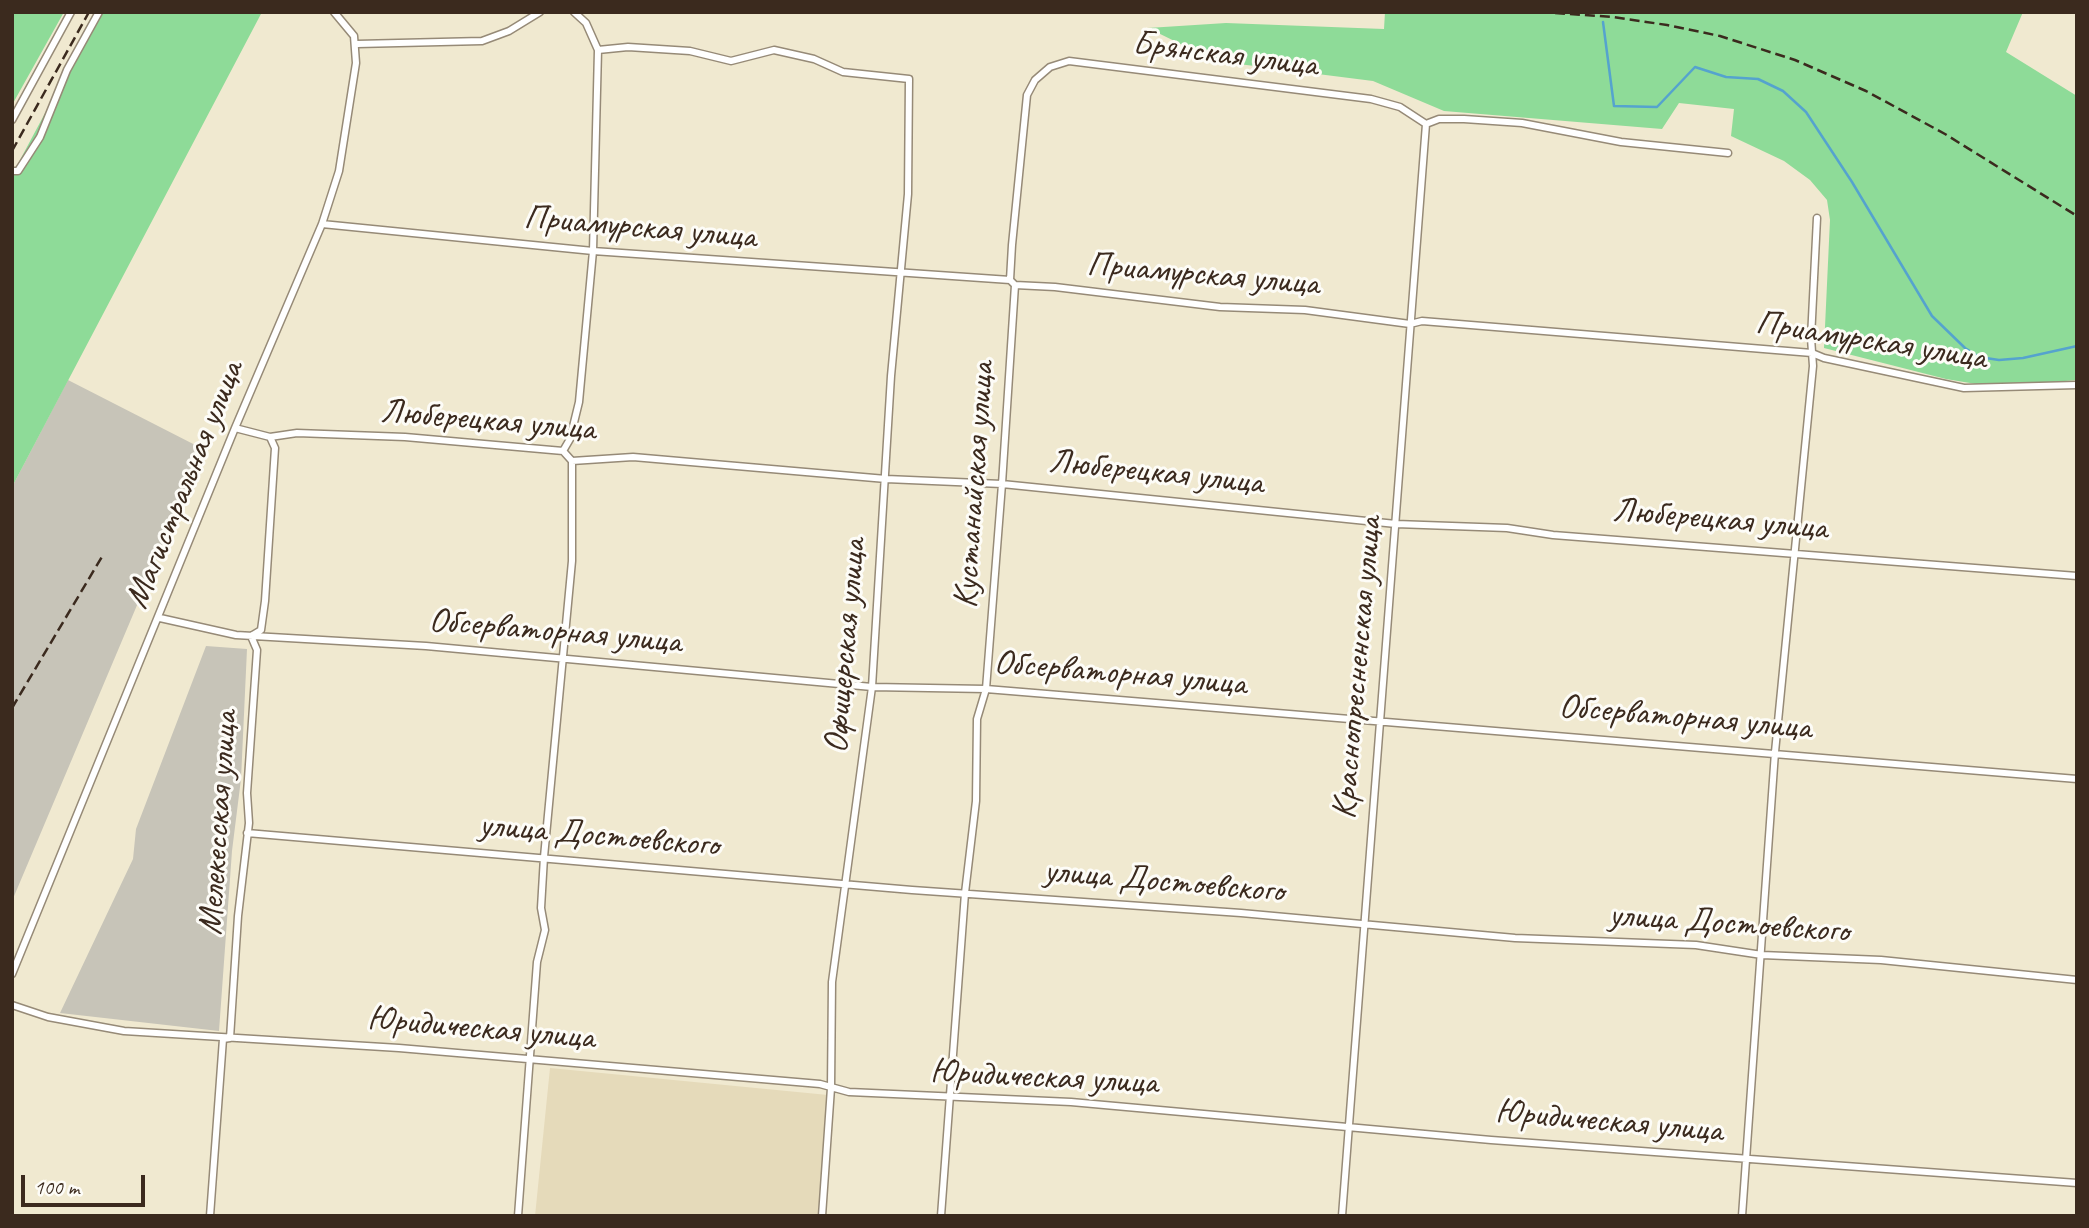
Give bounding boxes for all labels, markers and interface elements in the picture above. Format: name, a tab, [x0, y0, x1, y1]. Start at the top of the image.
street label: Брянская улица	[1130, 23, 1320, 87]
street label: Приамурская улица	[522, 197, 758, 259]
street label: Приамурская улица	[1085, 244, 1321, 306]
street label: Приамурская улица	[1753, 302, 1989, 380]
street label: Магистральная улица	[116, 355, 254, 615]
street label: Кустанайская улица	[945, 360, 1005, 610]
street label: Люберецкая улица	[379, 391, 597, 451]
street label: Люберецкая улица	[1047, 441, 1265, 505]
street label: Люберецкая улица	[1611, 490, 1829, 550]
street label: Краснопресненская улица	[1324, 515, 1392, 821]
street label: Офицерская улица	[816, 537, 876, 755]
street label: Обсерваторная улица	[427, 600, 683, 664]
street label: Обсерваторная улица	[992, 642, 1248, 706]
street label: Обсерваторная улица	[1557, 686, 1813, 750]
street label: Мелекесская улица	[190, 710, 248, 936]
street label: улица Достоевского	[477, 805, 721, 867]
street label: улица Достоевского	[1042, 851, 1286, 913]
street label: улица Достоевского	[1607, 895, 1851, 953]
street label: Юридическая улица	[366, 998, 596, 1060]
street label: Юридическая улица	[929, 1051, 1159, 1105]
street label: Юридическая улица	[1494, 1091, 1724, 1153]
scale bar	[24, 1162, 149, 1206]
text: 100 m	[34, 1174, 79, 1200]

